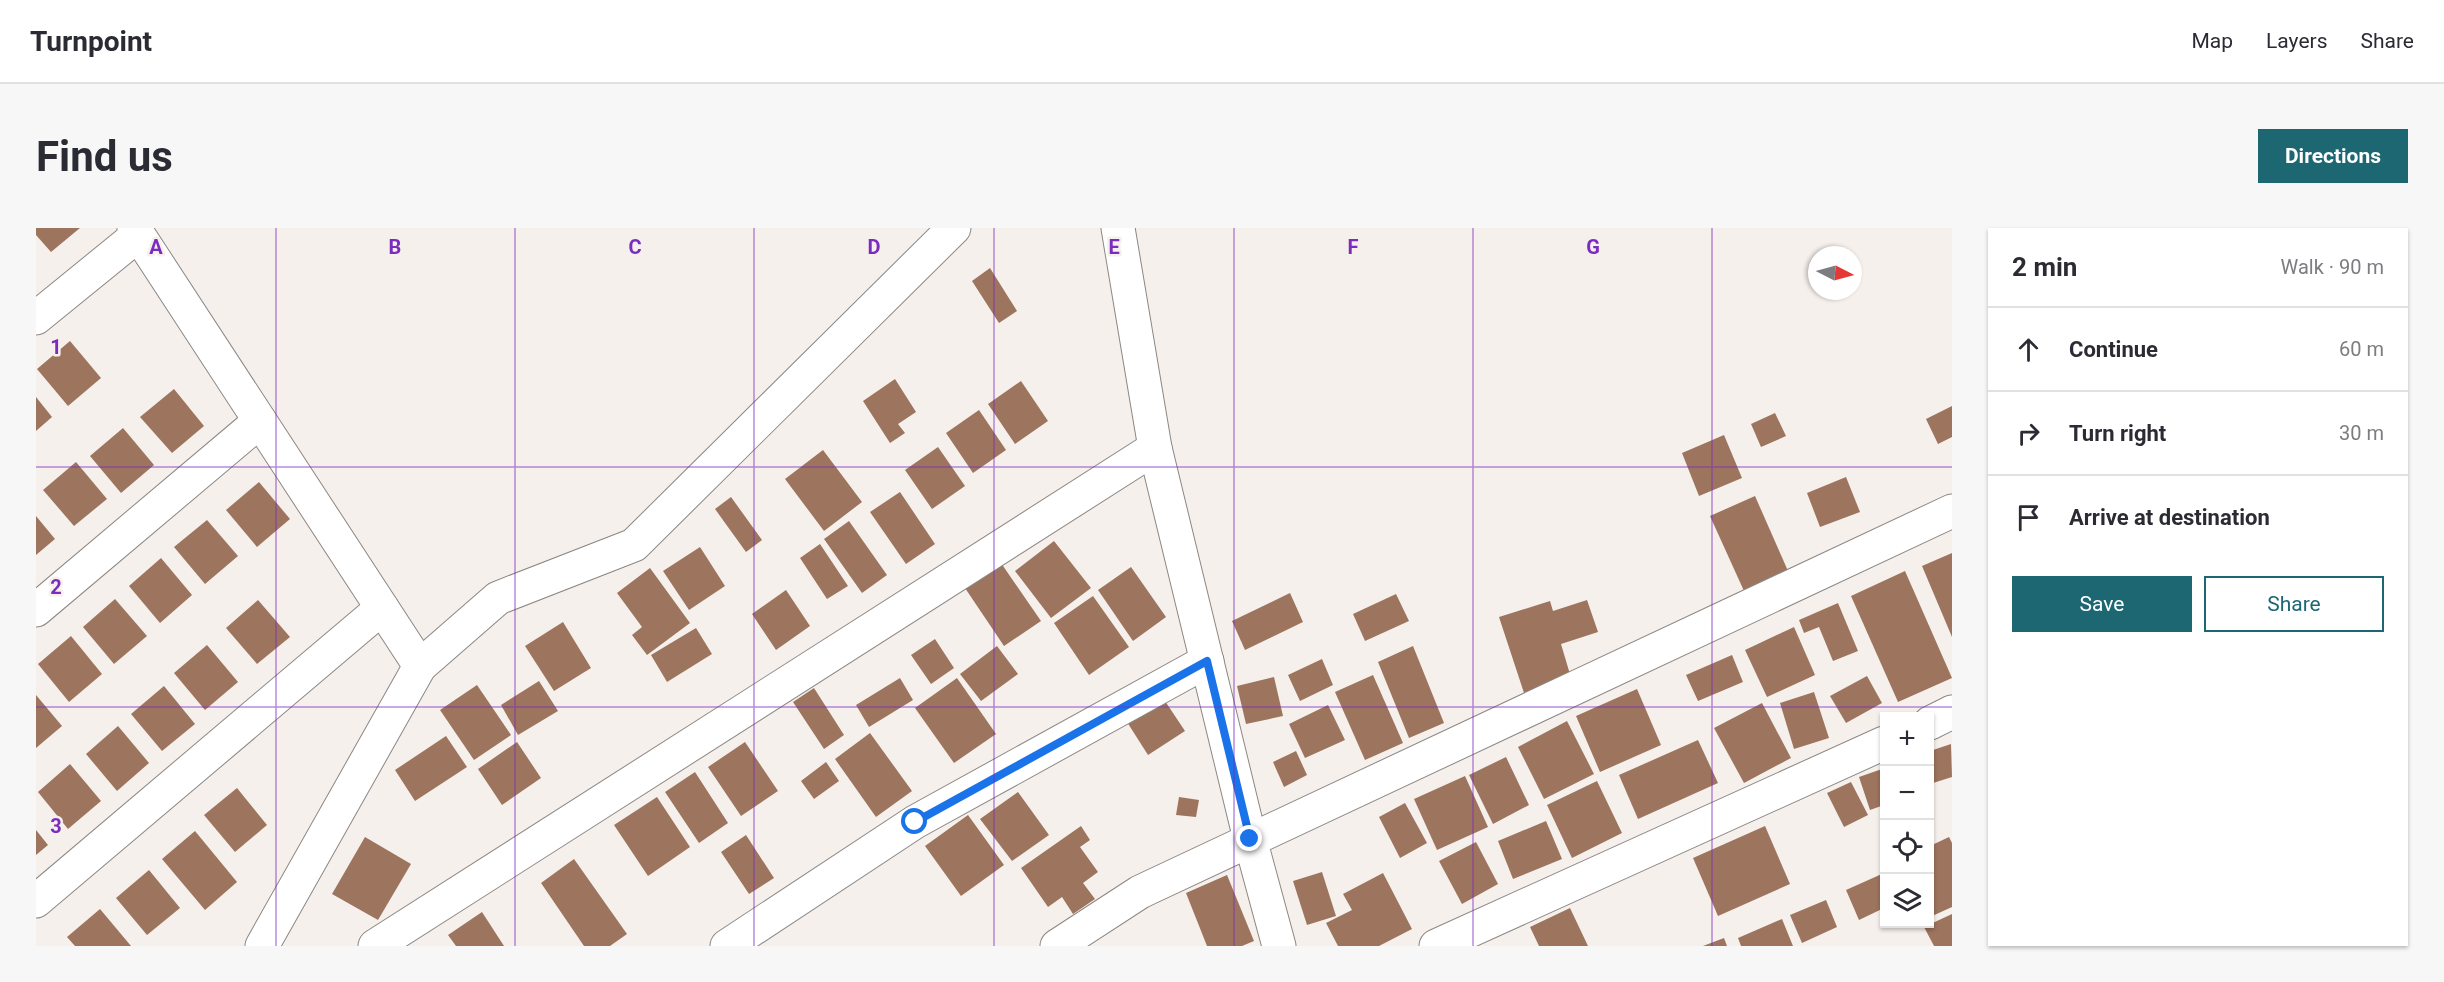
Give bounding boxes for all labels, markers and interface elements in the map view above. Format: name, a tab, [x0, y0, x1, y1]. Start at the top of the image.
text: Turnpoint	[30, 25, 152, 58]
text: Map	[2191, 29, 2233, 53]
text: Layers	[2266, 29, 2327, 53]
text: Share	[2360, 29, 2414, 53]
button: Directions	[2258, 129, 2408, 183]
text: Find us	[36, 132, 173, 181]
text: A	[149, 235, 163, 259]
text: B	[389, 235, 401, 259]
text: C	[628, 235, 642, 259]
text: D	[868, 235, 881, 259]
text: E	[1108, 235, 1120, 259]
text: F	[1348, 235, 1359, 259]
text: G	[1586, 235, 1600, 259]
north arrow	[1808, 246, 1862, 300]
text: 2 min	[2012, 252, 2077, 282]
text: Walk · 90 m	[2281, 255, 2384, 279]
icon: ahead	[2012, 333, 2045, 366]
text: 1	[50, 335, 62, 359]
text: Continue	[2069, 337, 2158, 362]
text: 60 m	[2339, 337, 2384, 361]
icon: right	[2012, 417, 2045, 450]
text: Turn right	[2069, 421, 2166, 446]
text: 30 m	[2339, 421, 2384, 445]
icon: arrive	[2012, 501, 2045, 534]
text: Arrive at destination	[2069, 505, 2270, 530]
text: 2	[50, 575, 62, 599]
button: Save	[2012, 576, 2192, 632]
button: Share	[2204, 576, 2384, 632]
map controls	[1880, 712, 1934, 928]
button: +	[1880, 712, 1934, 766]
button: −	[1880, 766, 1934, 820]
route start	[901, 808, 927, 834]
text: 3	[50, 814, 62, 838]
button: locate	[1880, 820, 1934, 874]
route end	[1236, 825, 1262, 851]
button: layers	[1880, 874, 1934, 928]

